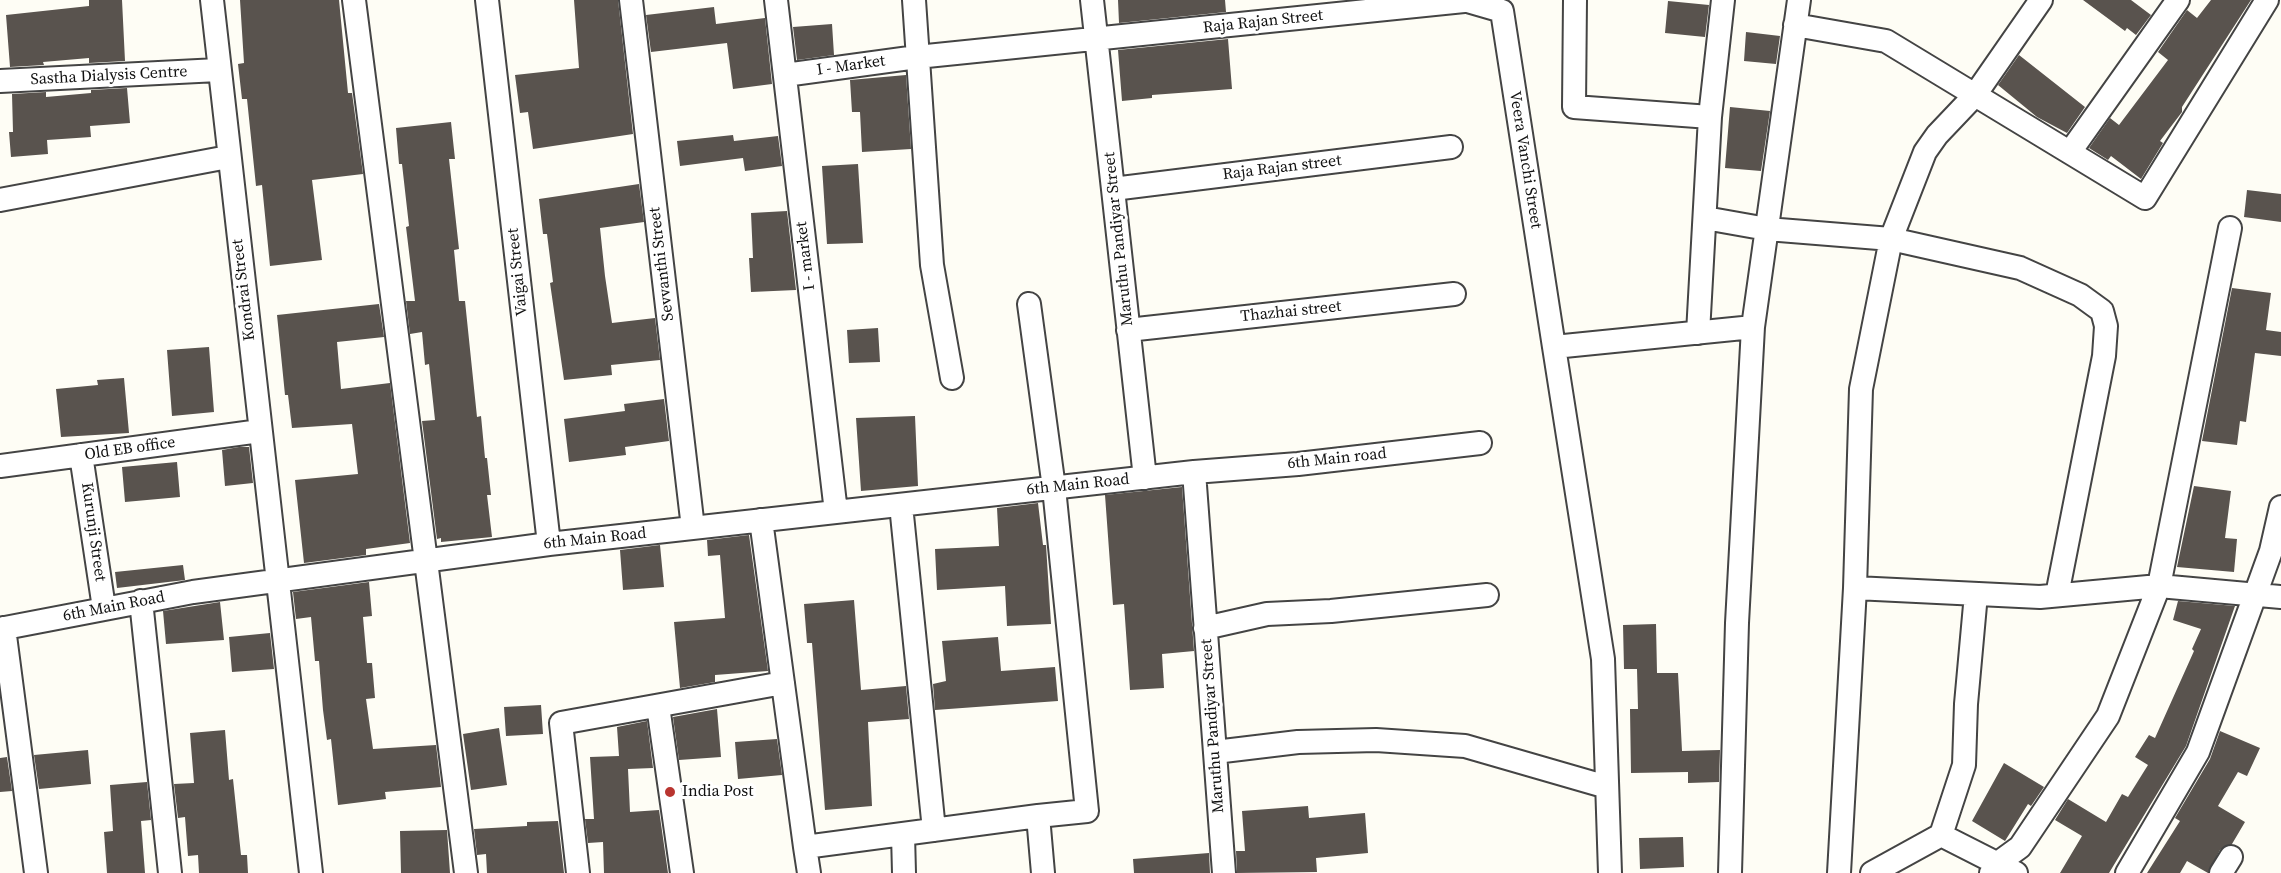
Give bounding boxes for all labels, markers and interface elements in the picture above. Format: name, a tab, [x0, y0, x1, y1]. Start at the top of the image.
street label: Raja Rajan Street	[1202, 6, 1324, 38]
street label: I - Market	[816, 52, 886, 80]
street label: Sastha Dialysis Centre	[30, 62, 188, 90]
street label: Veera Vanchi Street	[1505, 90, 1545, 230]
street label: Maruthu Pandiyar Street	[1100, 151, 1138, 327]
street label: Raja Rajan street	[1221, 151, 1343, 185]
street label: Sevvanthi Street	[645, 206, 679, 322]
street label: I - market	[792, 220, 820, 292]
street label: Vaigai Street	[504, 227, 532, 317]
street label: Kondrai Street	[228, 238, 260, 342]
street label: Thazhai street	[1240, 297, 1342, 327]
street label: Old EB office	[83, 433, 177, 465]
street label: 6th Main road	[1286, 444, 1388, 474]
street label: 6th Main Road	[1026, 470, 1130, 500]
street label: Kurunji Street	[77, 481, 109, 583]
street label: 6th Main Road	[543, 524, 647, 554]
street label: 6th Main Road	[61, 588, 167, 626]
street label: Maruthu Pandiyar Street	[1197, 638, 1229, 814]
place label: India Post	[682, 782, 753, 802]
marker: India Post	[663, 785, 677, 799]

